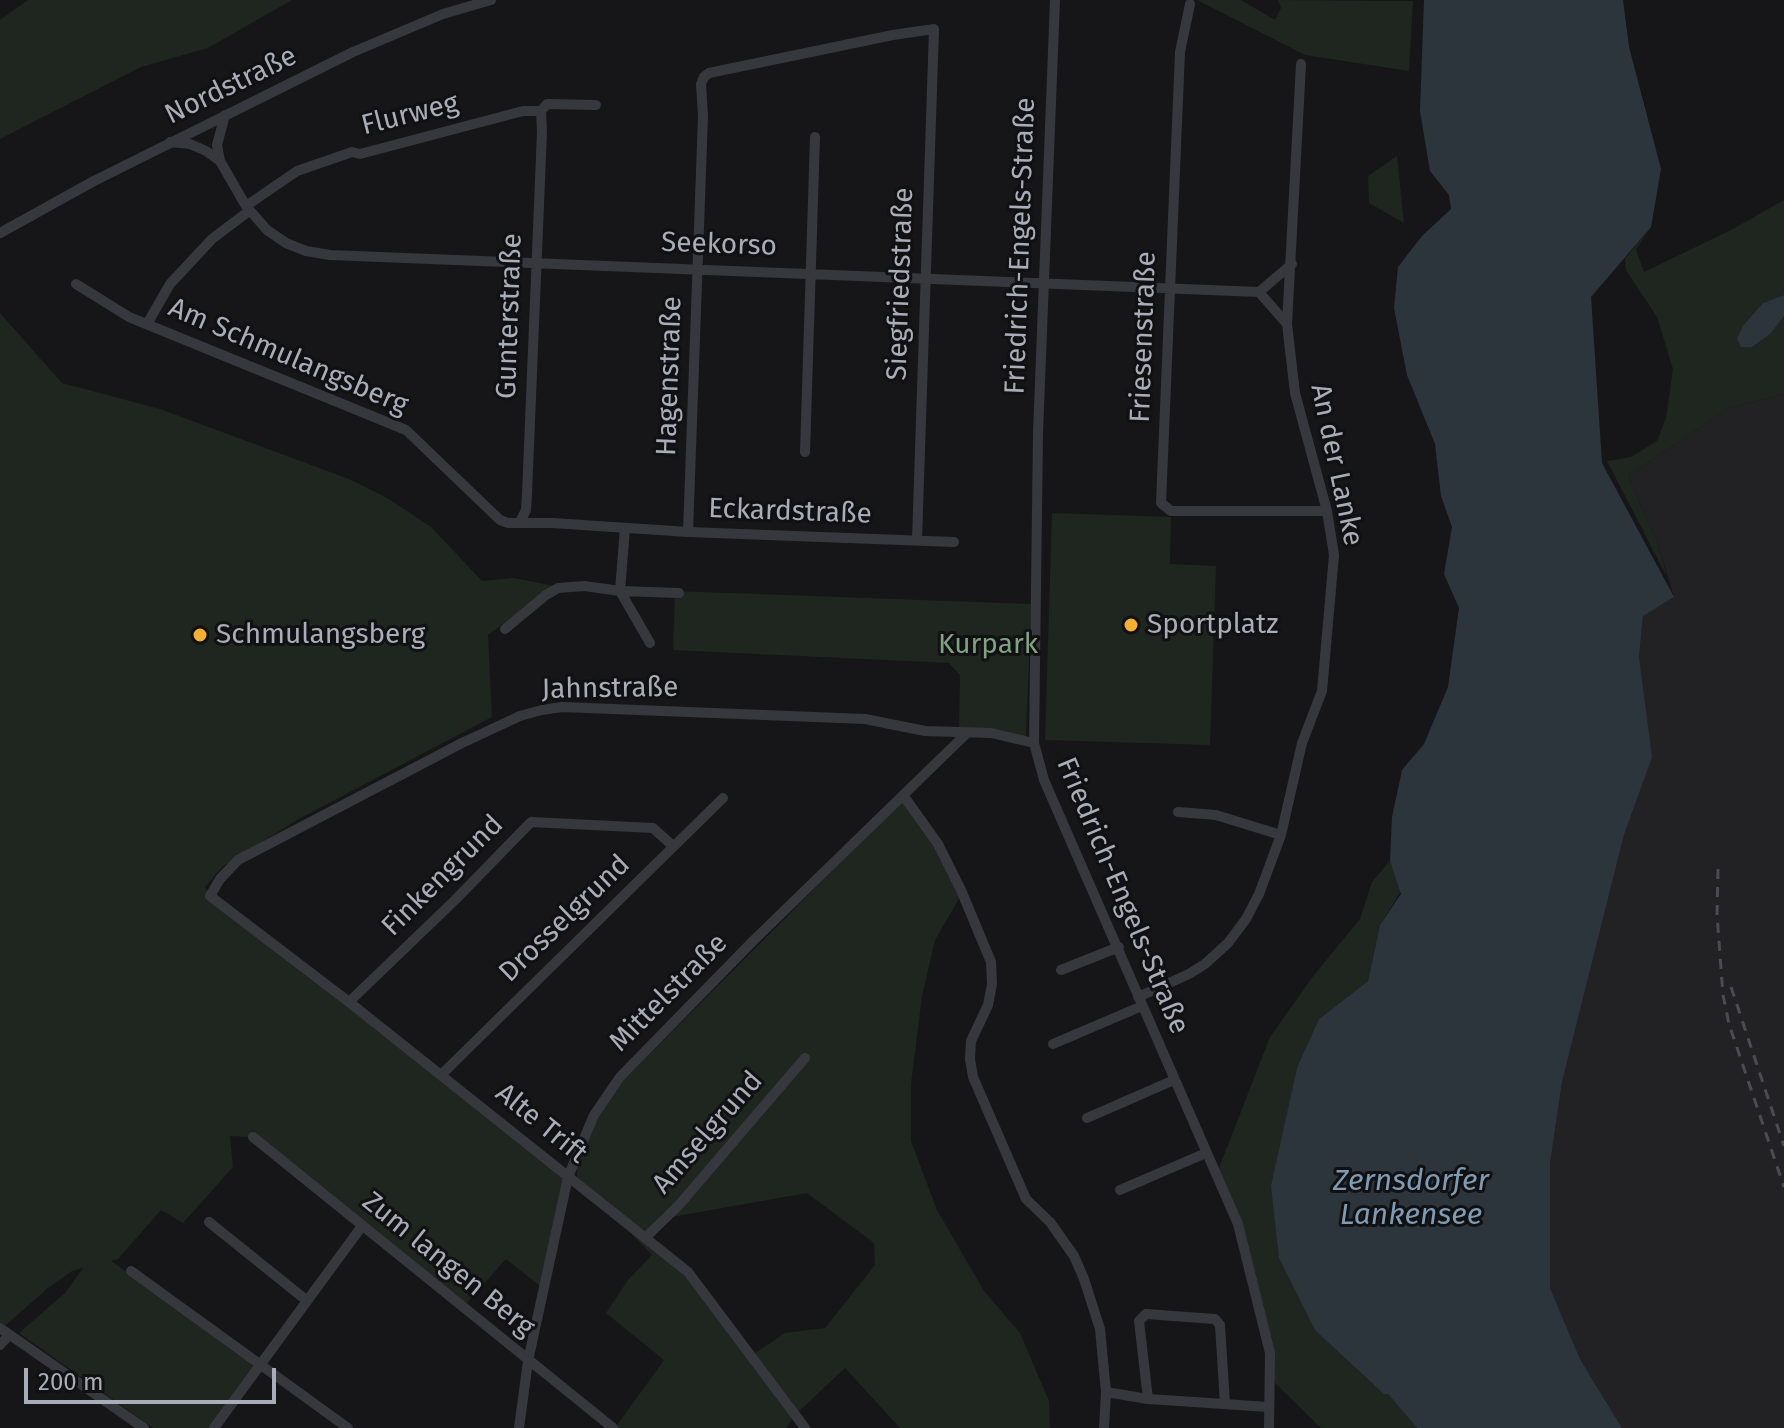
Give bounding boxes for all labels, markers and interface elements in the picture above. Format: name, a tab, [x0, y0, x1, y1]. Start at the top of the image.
street label: Nordstraße	[160, 40, 302, 132]
street label: Flurweg	[358, 87, 462, 143]
street label: Friedrich-Engels-Straße	[999, 97, 1043, 395]
street label: Siegfriedstraße	[881, 187, 921, 381]
street label: Seekorso	[660, 226, 778, 264]
street label: Gunterstraße	[490, 233, 530, 399]
street label: Friesenstraße	[1124, 251, 1164, 423]
street label: Am Schmulangsberg	[163, 291, 413, 423]
street label: Hagenstraße	[650, 296, 690, 456]
street label: An der Lanke	[1302, 381, 1370, 549]
street label: Eckardstraße	[708, 492, 872, 532]
place label: Sportplatz	[1147, 608, 1278, 642]
marker: Sportplatz	[1122, 616, 1140, 634]
place label: Schmulangsberg	[216, 618, 425, 652]
marker: Schmulangsberg	[191, 626, 209, 644]
park label: Kurpark	[938, 628, 1038, 662]
street label: Jahnstraße	[541, 671, 679, 707]
street label: Friedrich-Engels-Straße	[1048, 753, 1196, 1039]
street label: Finkengrund	[375, 808, 511, 944]
street label: Drosselgrund	[493, 848, 637, 990]
street label: Mittelstraße	[603, 927, 735, 1059]
street label: Amselgrund	[646, 1065, 770, 1201]
street label: Alte Trift	[488, 1077, 594, 1171]
water label: Zernsdorfer Lankensee	[1333, 1164, 1489, 1234]
street label: Zum langen Berg	[355, 1185, 541, 1345]
scale bar	[28, 1352, 280, 1402]
text: 200 m	[38, 1368, 104, 1396]

